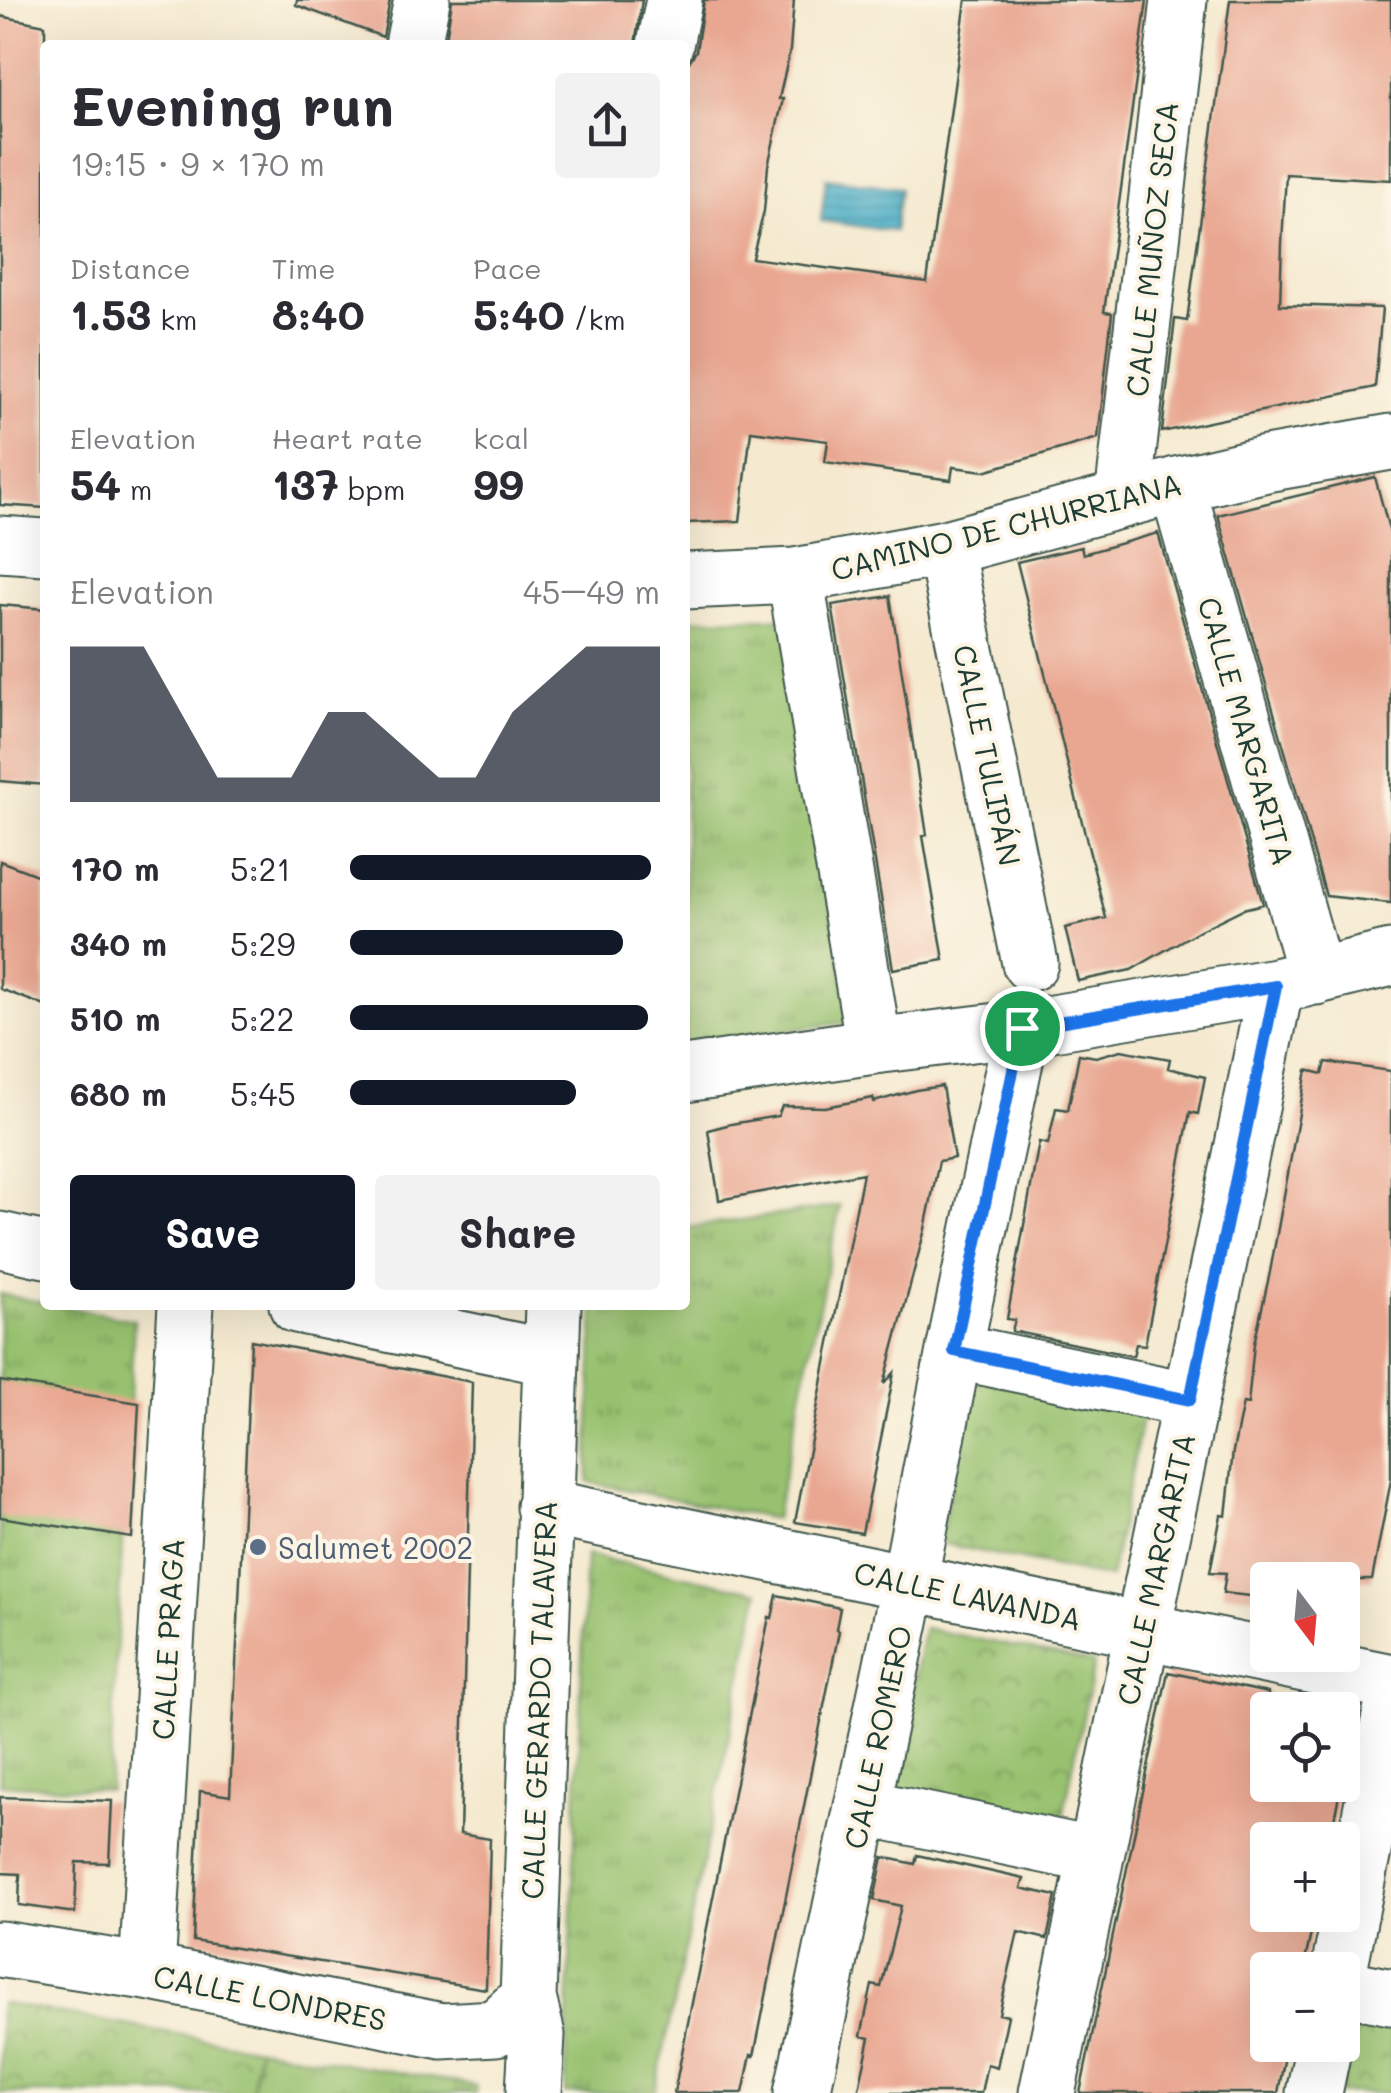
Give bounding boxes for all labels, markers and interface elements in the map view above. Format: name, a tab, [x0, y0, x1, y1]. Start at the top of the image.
text: Evening run	[70, 68, 394, 140]
button: share	[555, 73, 660, 178]
street label: CALLE MUÑOZ SECA	[1116, 100, 1186, 398]
text: 19:15 · 9 × 170 m	[70, 142, 325, 184]
text: Distance	[70, 250, 191, 286]
text: Time	[272, 250, 335, 286]
text: Pace	[473, 250, 542, 286]
text: 1.53	[70, 286, 151, 341]
text: 8:40	[272, 286, 365, 341]
text: 5:40	[473, 286, 565, 341]
text: km	[151, 301, 197, 337]
text: /km	[565, 301, 626, 337]
text: Elevation	[70, 420, 196, 456]
text: Heart rate	[272, 420, 423, 456]
text: kcal	[473, 420, 529, 456]
text: 54	[70, 456, 121, 511]
text: 137	[272, 456, 339, 511]
text: 99	[473, 456, 524, 511]
street label: CAMINO DE CHURRIANA	[826, 463, 1186, 589]
text: m	[121, 471, 152, 507]
text: bpm	[339, 471, 405, 507]
text: Elevation	[70, 570, 214, 612]
text: 45–49 m	[523, 570, 660, 612]
street label: CALLE MARGARITA	[1190, 592, 1304, 870]
street label: CALLE TULIPÁN	[945, 641, 1031, 869]
text: 170 m	[70, 847, 160, 889]
text: 5:21	[230, 847, 291, 889]
text: 340 m	[70, 922, 167, 964]
text: 5:29	[230, 922, 295, 964]
pin	[980, 986, 1065, 1071]
text: 510 m	[70, 997, 160, 1039]
text: 5:22	[230, 997, 294, 1039]
icon: arrive	[995, 1001, 1050, 1056]
text: 680 m	[70, 1072, 167, 1114]
text: 5:45	[230, 1072, 296, 1114]
button: Save	[70, 1175, 355, 1290]
button: Share	[375, 1175, 660, 1290]
street label: CALLE MARGARITA	[1107, 1429, 1203, 1709]
street label: CALLE GERARDO TALAVERA	[511, 1500, 565, 1900]
place label: Salumet 2002	[278, 1527, 473, 1567]
marker: Salumet 2002	[247, 1536, 269, 1558]
street label: CALLE PRAGA	[142, 1537, 192, 1741]
street label: CALLE LAVANDA	[851, 1551, 1085, 1639]
north arrow	[1250, 1562, 1360, 1672]
map controls	[1250, 1562, 1360, 2062]
street label: CALLE ROMERO	[834, 1622, 920, 1852]
button: locate	[1250, 1692, 1360, 1802]
button: +	[1250, 1822, 1360, 1932]
button: −	[1250, 1952, 1360, 2062]
street label: CALLE LONDRES	[150, 1955, 390, 2039]

